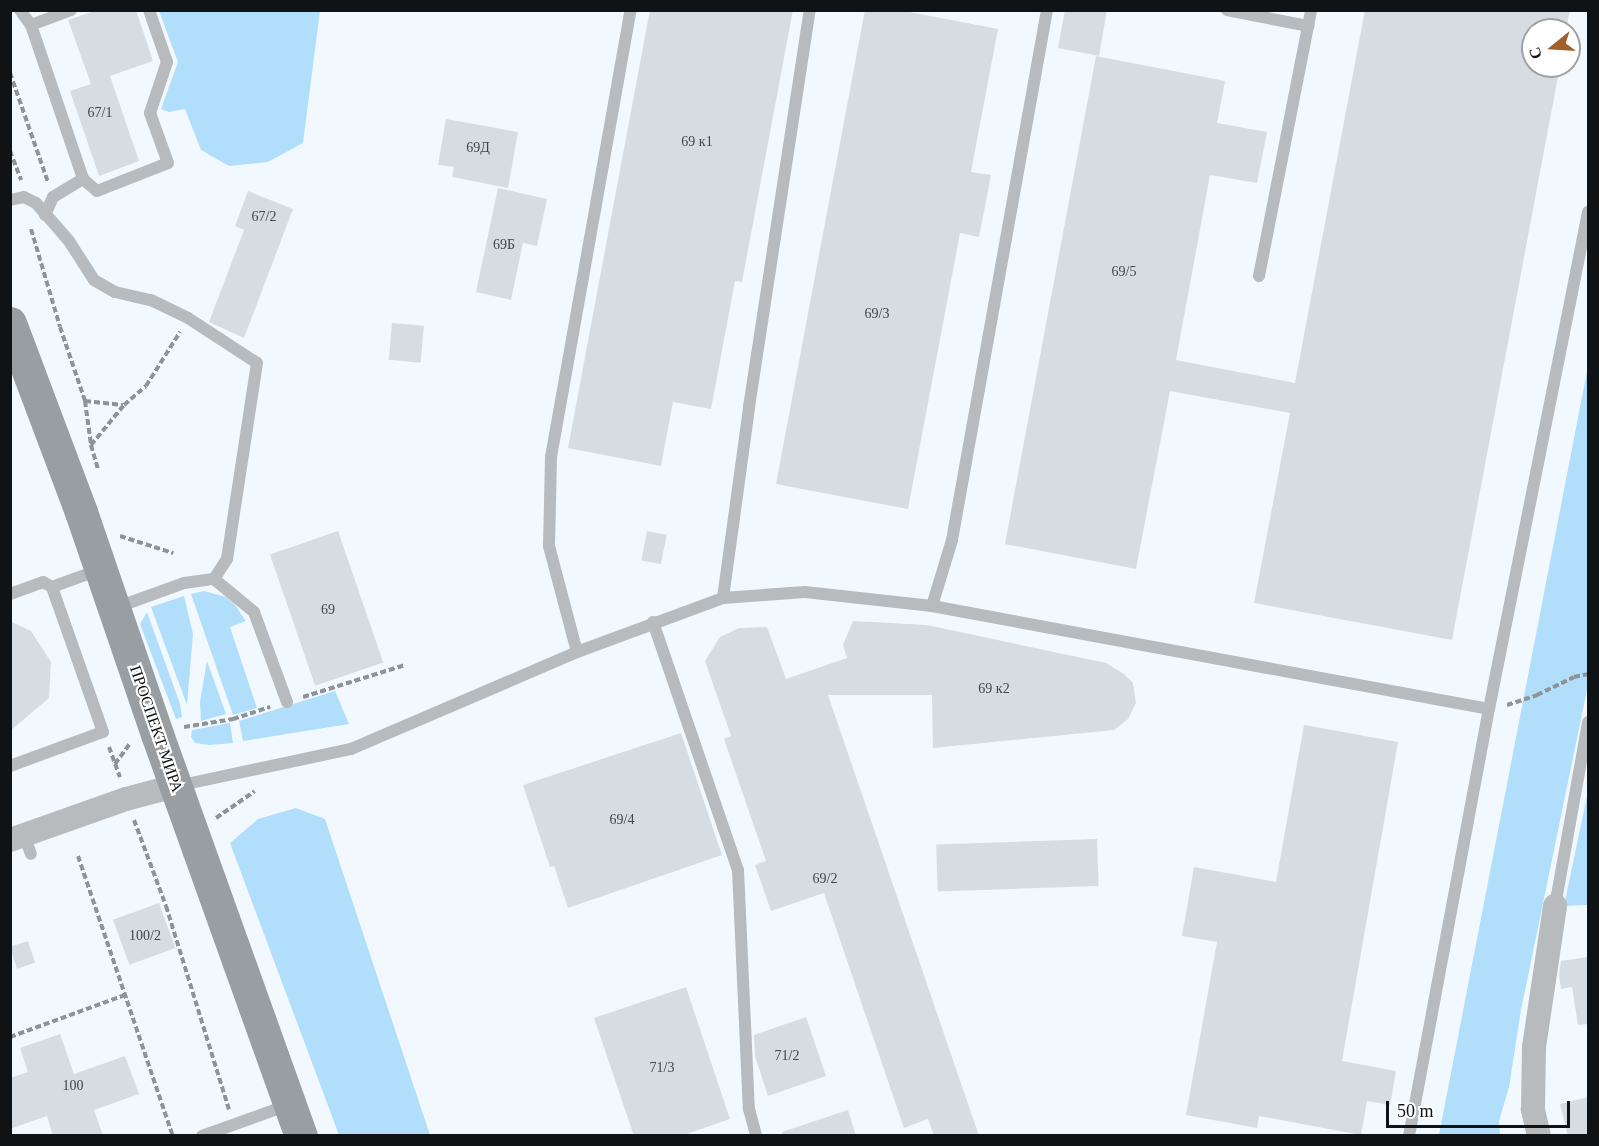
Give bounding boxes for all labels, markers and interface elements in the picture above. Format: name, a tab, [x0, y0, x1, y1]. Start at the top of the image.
north arrow	[1521, 18, 1581, 78]
text: С	[1525, 45, 1545, 61]
house number: 67/1	[88, 105, 112, 121]
house number: 69 к1	[681, 134, 713, 150]
house number: 69Д	[466, 140, 490, 156]
house number: 67/2	[252, 209, 276, 225]
house number: 69Б	[493, 237, 515, 253]
house number: 69/5	[1112, 264, 1136, 280]
house number: 69/3	[865, 306, 889, 322]
house number: 69	[321, 602, 335, 618]
street label: ПРОСПЕКТ МИРА	[125, 663, 187, 795]
house number: 69 к2	[978, 681, 1010, 697]
house number: 69/4	[610, 812, 634, 828]
house number: 69/2	[813, 871, 837, 887]
house number: 100/2	[129, 928, 161, 944]
house number: 71/2	[775, 1048, 799, 1064]
house number: 71/3	[650, 1060, 674, 1076]
house number: 100	[62, 1078, 84, 1094]
scale bar	[1389, 1089, 1574, 1127]
text: 50 m	[1397, 1101, 1434, 1121]

